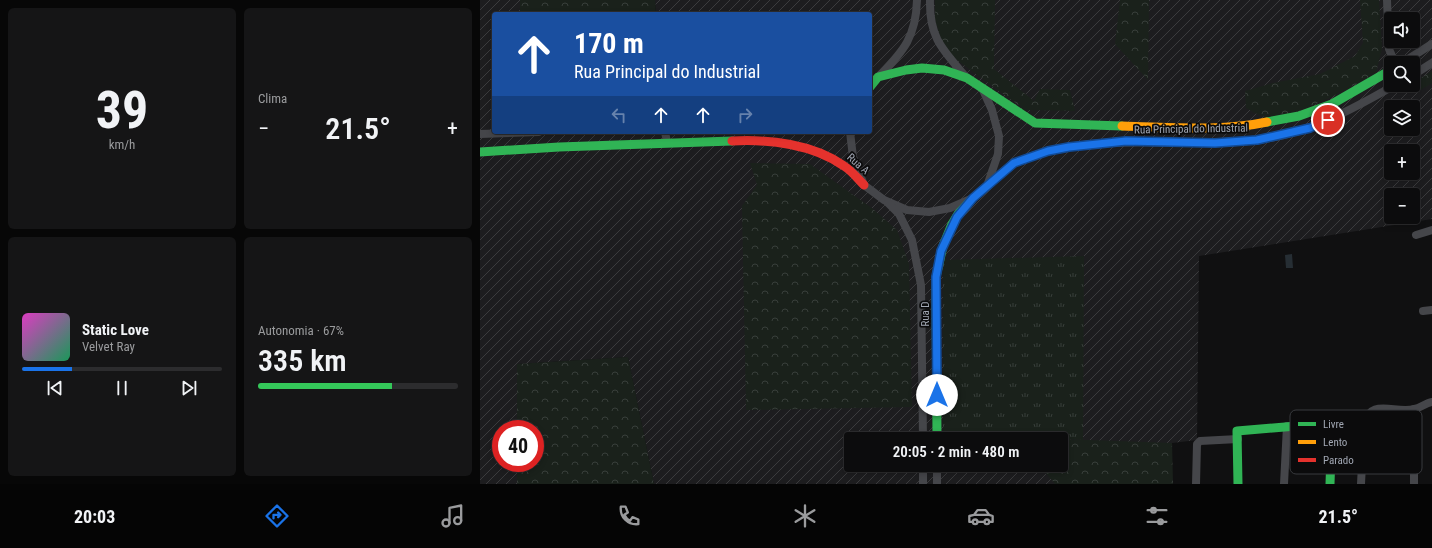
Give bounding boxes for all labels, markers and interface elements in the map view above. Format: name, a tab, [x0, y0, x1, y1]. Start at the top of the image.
map controls	[1384, 12, 1420, 224]
button: sound	[1384, 12, 1420, 48]
text: 170 m	[574, 27, 644, 60]
icon: ahead	[508, 28, 560, 80]
button: search	[1384, 56, 1420, 92]
text: Rua Principal do Industrial	[574, 61, 760, 82]
text: 39	[96, 80, 148, 141]
text: Clima	[258, 91, 287, 106]
button: layers	[1384, 100, 1420, 136]
pin	[1311, 103, 1345, 137]
icon: left	[608, 104, 630, 126]
icon: ahead	[650, 104, 672, 126]
icon: ahead	[692, 104, 714, 126]
icon: right	[734, 104, 756, 126]
icon: arrive	[1317, 109, 1339, 131]
text: 21.5°	[325, 111, 391, 146]
text: −	[258, 116, 269, 141]
text: +	[447, 116, 458, 141]
street label: Rua Principal do Industrial	[1134, 122, 1248, 136]
text: km/h	[109, 137, 135, 152]
button: +	[1384, 144, 1420, 180]
street label: Rua A	[844, 151, 872, 178]
button: −	[1384, 188, 1420, 224]
street label: Rua D	[919, 301, 932, 327]
text: Static Love	[82, 321, 149, 339]
text: Autonomia · 67%	[258, 323, 344, 338]
text: Velvet Ray	[82, 339, 135, 354]
text: 335 km	[258, 343, 347, 378]
position arrow	[916, 374, 958, 416]
icon: previous	[44, 377, 66, 399]
icon: pause	[111, 377, 133, 399]
icon: next	[178, 377, 200, 399]
legend	[1290, 410, 1422, 474]
text: Livre	[1323, 418, 1344, 431]
speed limit sign: 40	[492, 420, 544, 472]
text: Lento	[1323, 436, 1348, 449]
text: 20:05 · 2 min · 480 m	[893, 443, 1019, 461]
text: Parado	[1323, 454, 1354, 467]
icon: directions	[263, 502, 291, 530]
icon: music	[439, 502, 467, 530]
icon: phone	[615, 502, 643, 530]
icon: climate	[791, 502, 819, 530]
icon: car	[967, 502, 995, 530]
icon: filters	[1143, 502, 1171, 530]
text: 20:03	[74, 506, 115, 527]
text: 21.5°	[1318, 506, 1358, 527]

